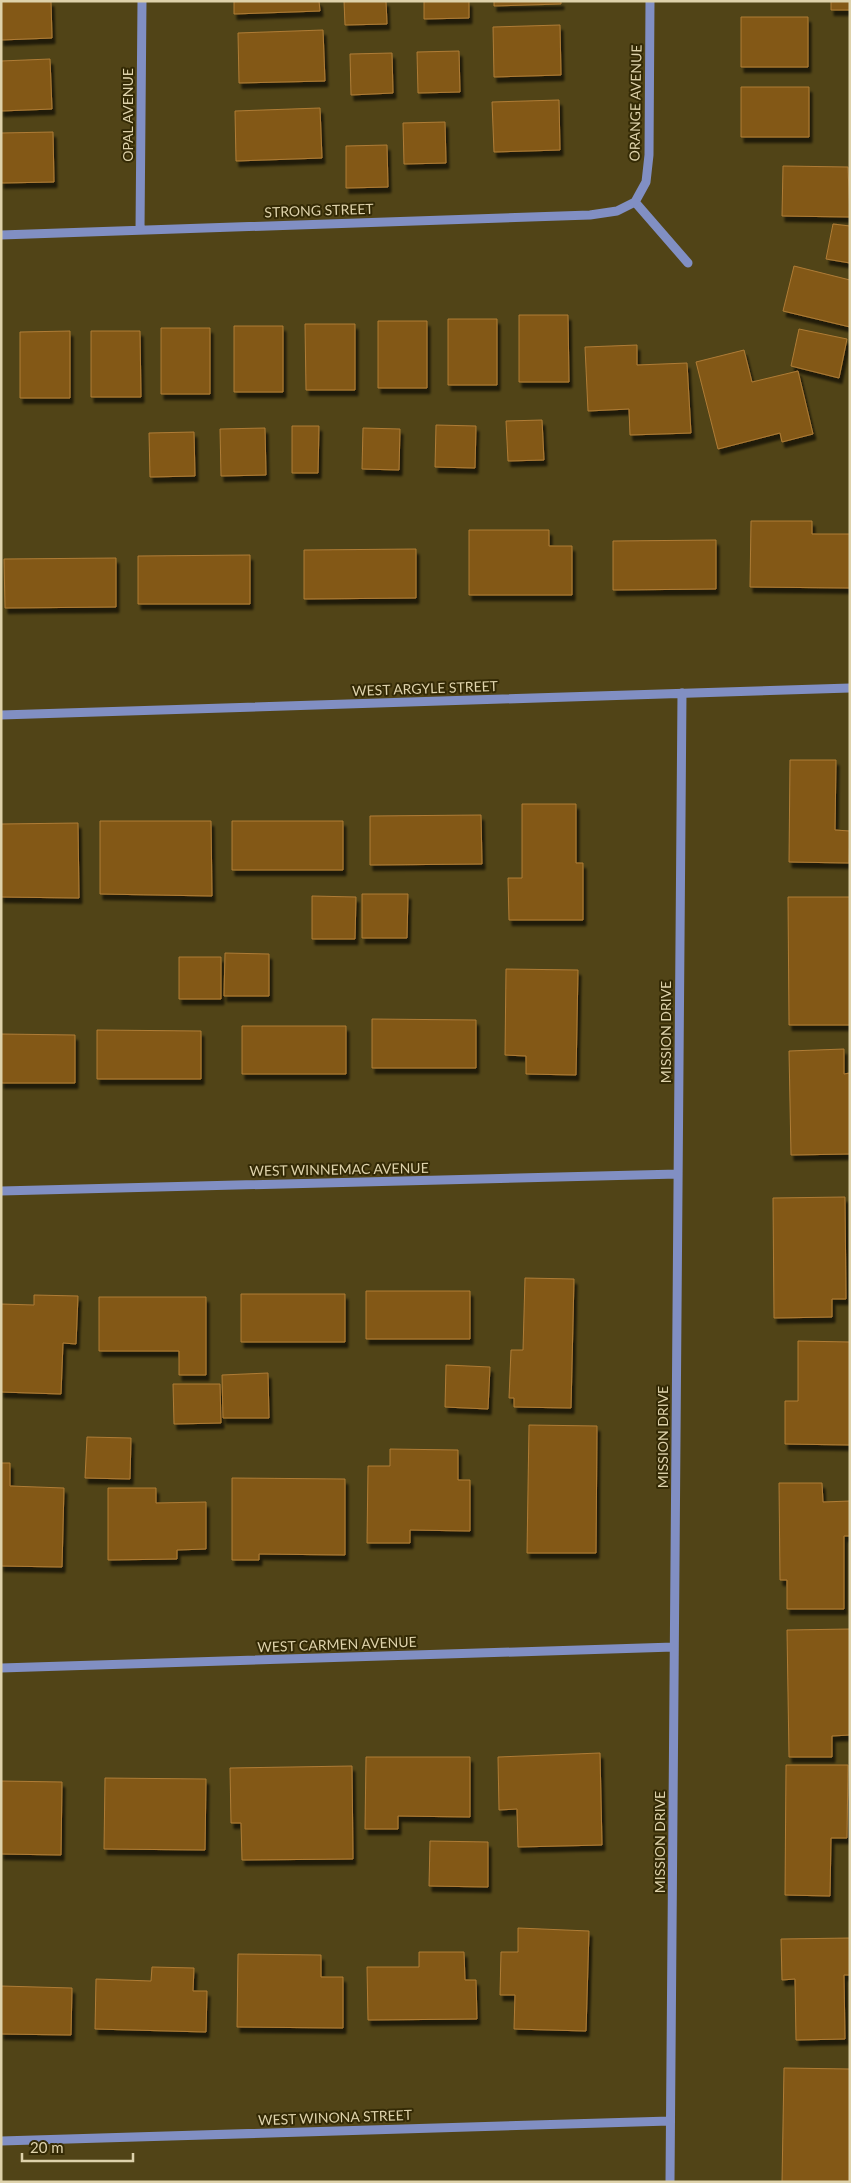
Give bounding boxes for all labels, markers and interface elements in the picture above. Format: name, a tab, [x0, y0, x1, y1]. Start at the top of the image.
street label: ORANGE AVENUE	[625, 44, 645, 162]
street label: OPAL AVENUE	[119, 68, 136, 162]
street label: STRONG STREET	[264, 200, 375, 220]
street label: WEST ARGYLE STREET	[352, 677, 499, 699]
street label: MISSION DRIVE	[657, 981, 674, 1083]
street label: WEST WINNEMAC AVENUE	[249, 1159, 429, 1179]
street label: MISSION DRIVE	[654, 1386, 671, 1488]
street label: WEST CARMEN AVENUE	[257, 1633, 417, 1655]
street label: MISSION DRIVE	[651, 1791, 668, 1893]
street label: WEST WINONA STREET	[258, 2106, 413, 2128]
scale bar	[22, 2130, 134, 2162]
text: 20 m	[30, 2138, 64, 2156]

